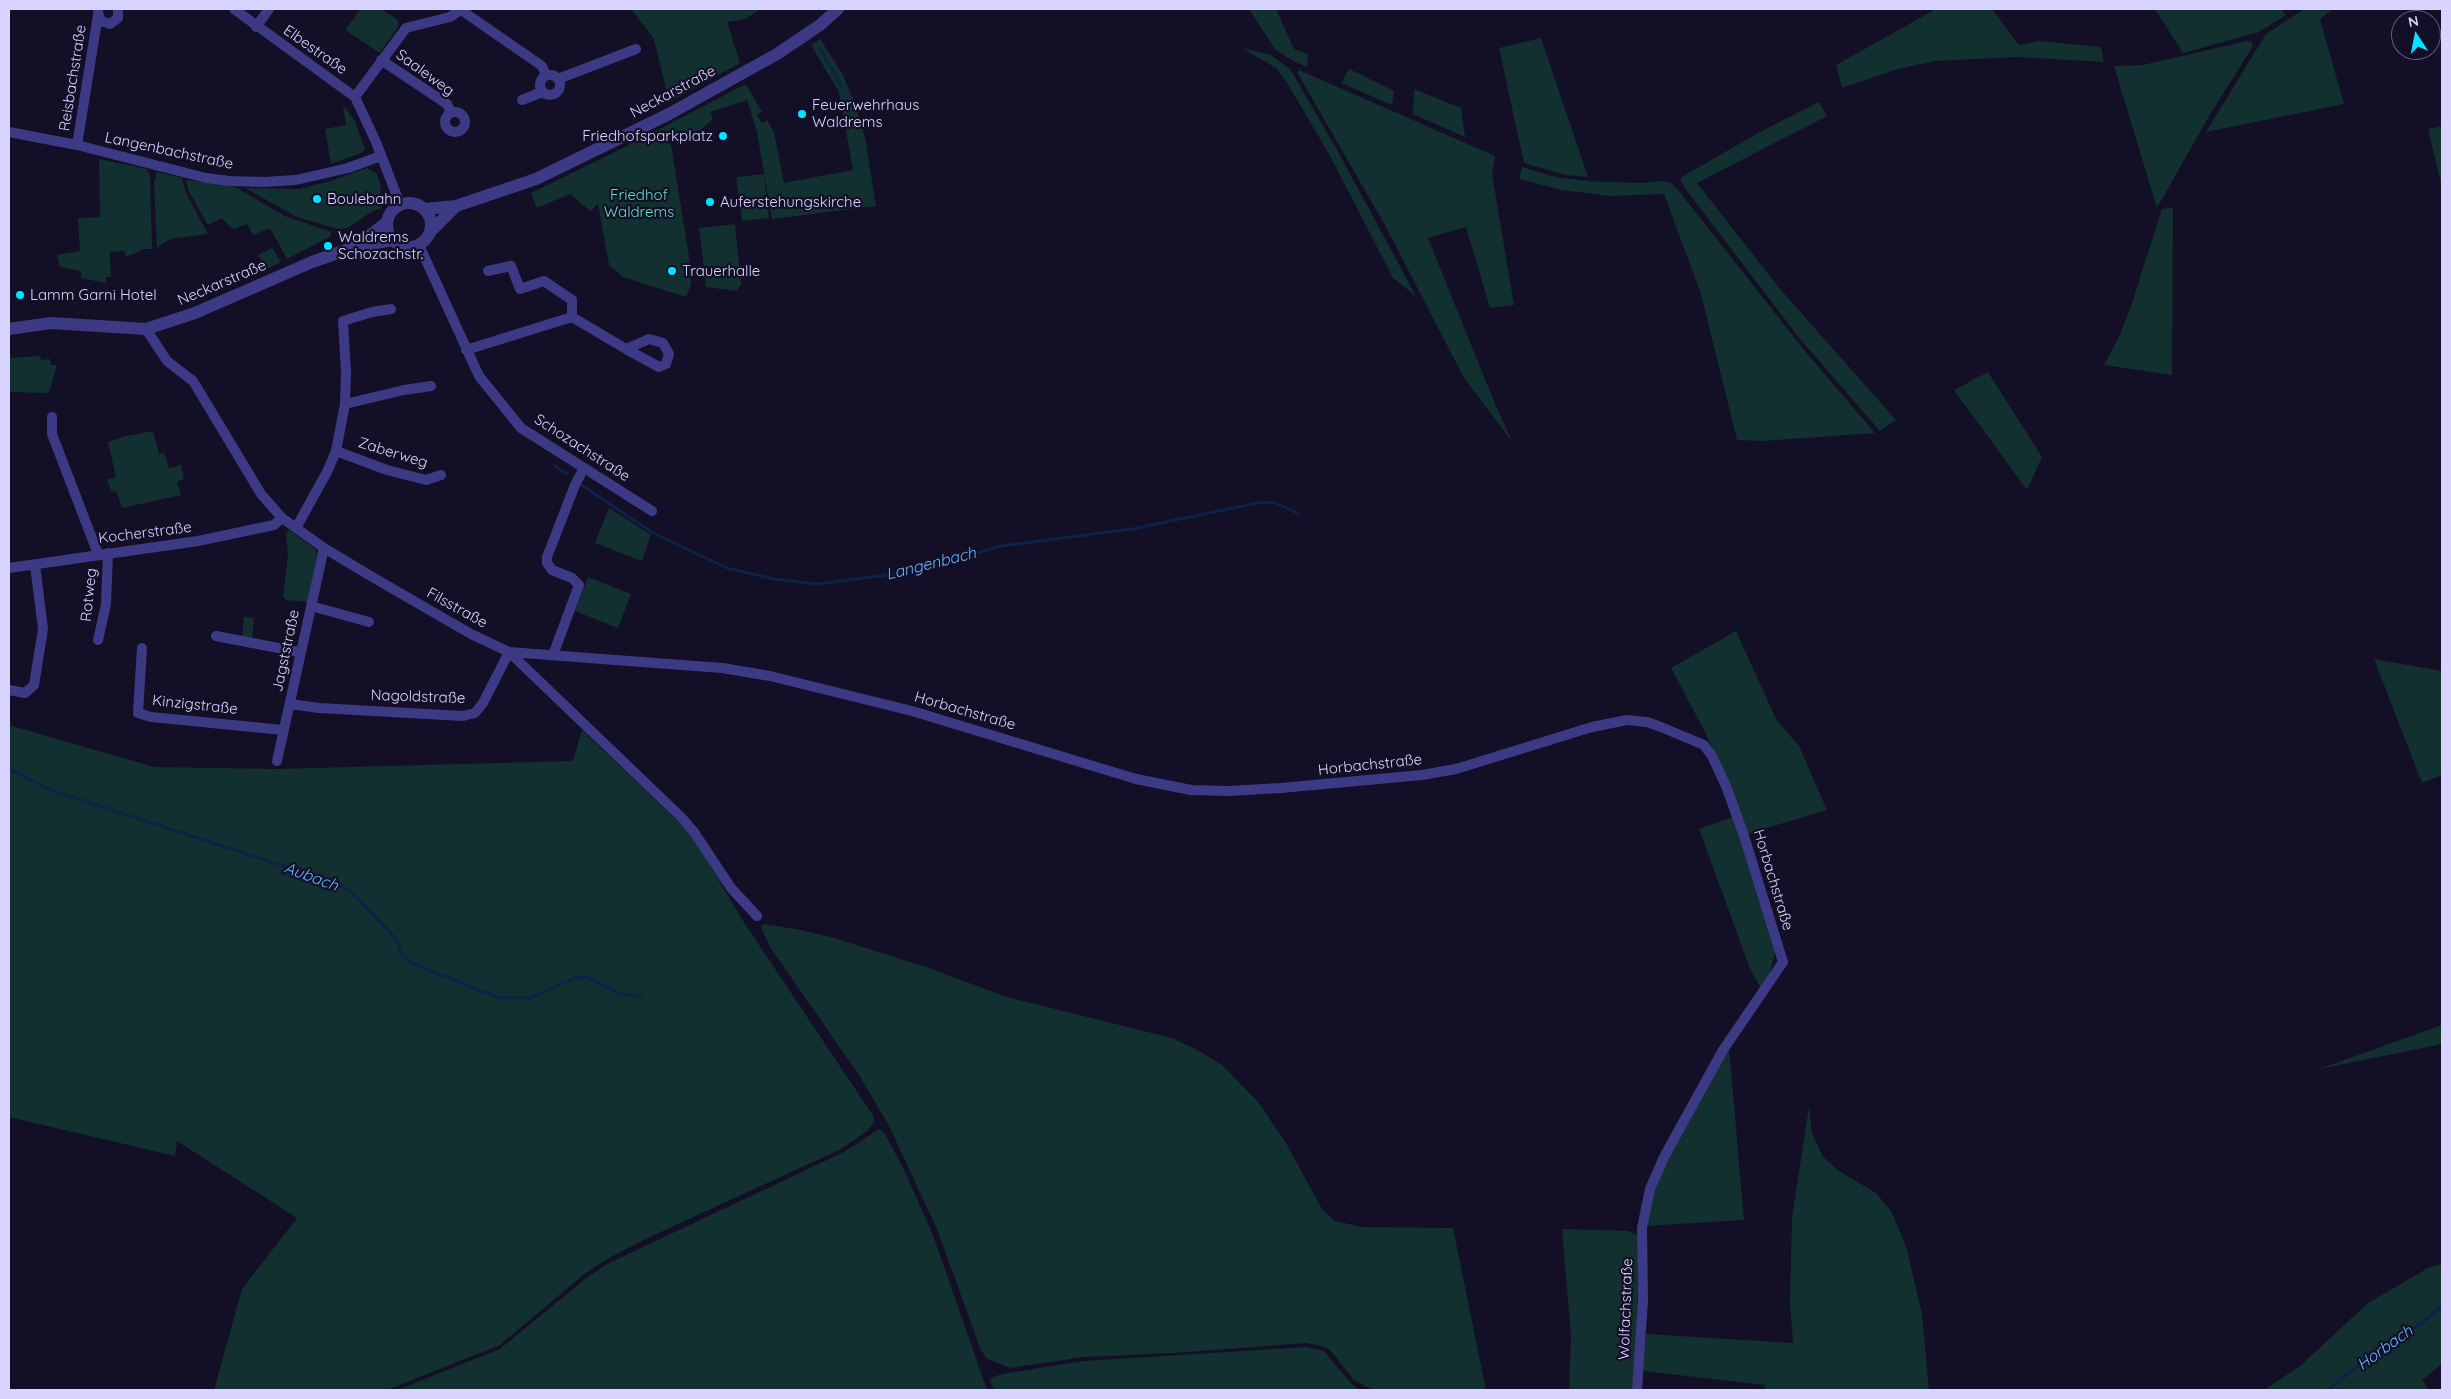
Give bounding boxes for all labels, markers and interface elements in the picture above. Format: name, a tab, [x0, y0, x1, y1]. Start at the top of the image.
north arrow	[2391, 10, 2441, 60]
text: N	[2407, 11, 2420, 31]
street label: Elbestraße	[280, 21, 350, 79]
street label: Reisbachstraße	[56, 23, 90, 133]
street label: Saaleweg	[392, 46, 458, 100]
street label: Neckarstraße	[627, 62, 719, 122]
place label: Feuerwehrhaus Waldrems	[812, 96, 919, 131]
marker: Feuerwehrhaus Waldrems	[796, 108, 808, 120]
place label: Friedhofsparkplatz	[582, 127, 713, 145]
street label: Langenbachstraße	[103, 129, 235, 173]
marker: Friedhofsparkplatz	[717, 130, 729, 142]
park label: Friedhof Waldrems	[604, 186, 674, 221]
place label: Boulebahn	[327, 190, 401, 208]
marker: Boulebahn	[311, 193, 323, 205]
place label: Auferstehungskirche	[720, 193, 861, 211]
marker: Auferstehungskirche	[704, 196, 716, 208]
place label: Waldrems Schozachstr.	[338, 228, 423, 263]
marker: Waldrems Schozachstr.	[322, 240, 334, 252]
street label: Neckarstraße	[175, 256, 269, 310]
place label: Trauerhalle	[682, 262, 760, 280]
marker: Trauerhalle	[666, 265, 678, 277]
place label: Lamm Garni Hotel	[30, 286, 157, 304]
marker: Lamm Garni Hotel	[14, 289, 26, 301]
street label: Schozachstraße	[531, 410, 633, 486]
street label: Zaberweg	[356, 434, 430, 472]
street label: Kocherstraße	[97, 518, 193, 548]
water label: Langenbach	[884, 544, 978, 584]
street label: Rotweg	[77, 567, 101, 623]
street label: Filsstraße	[424, 584, 490, 632]
street label: Jagststraße	[268, 608, 304, 694]
street label: Nagoldstraße	[370, 686, 466, 708]
street label: Horbachstraße	[912, 688, 1018, 734]
street label: Kinzigstraße	[151, 692, 239, 718]
street label: Horbachstraße	[1317, 751, 1423, 779]
street label: Horbachstraße	[1749, 827, 1797, 933]
water label: Aubach	[281, 858, 341, 896]
street label: Wolfachstraße	[1615, 1258, 1637, 1360]
water label: Horbach	[2353, 1321, 2417, 1375]

